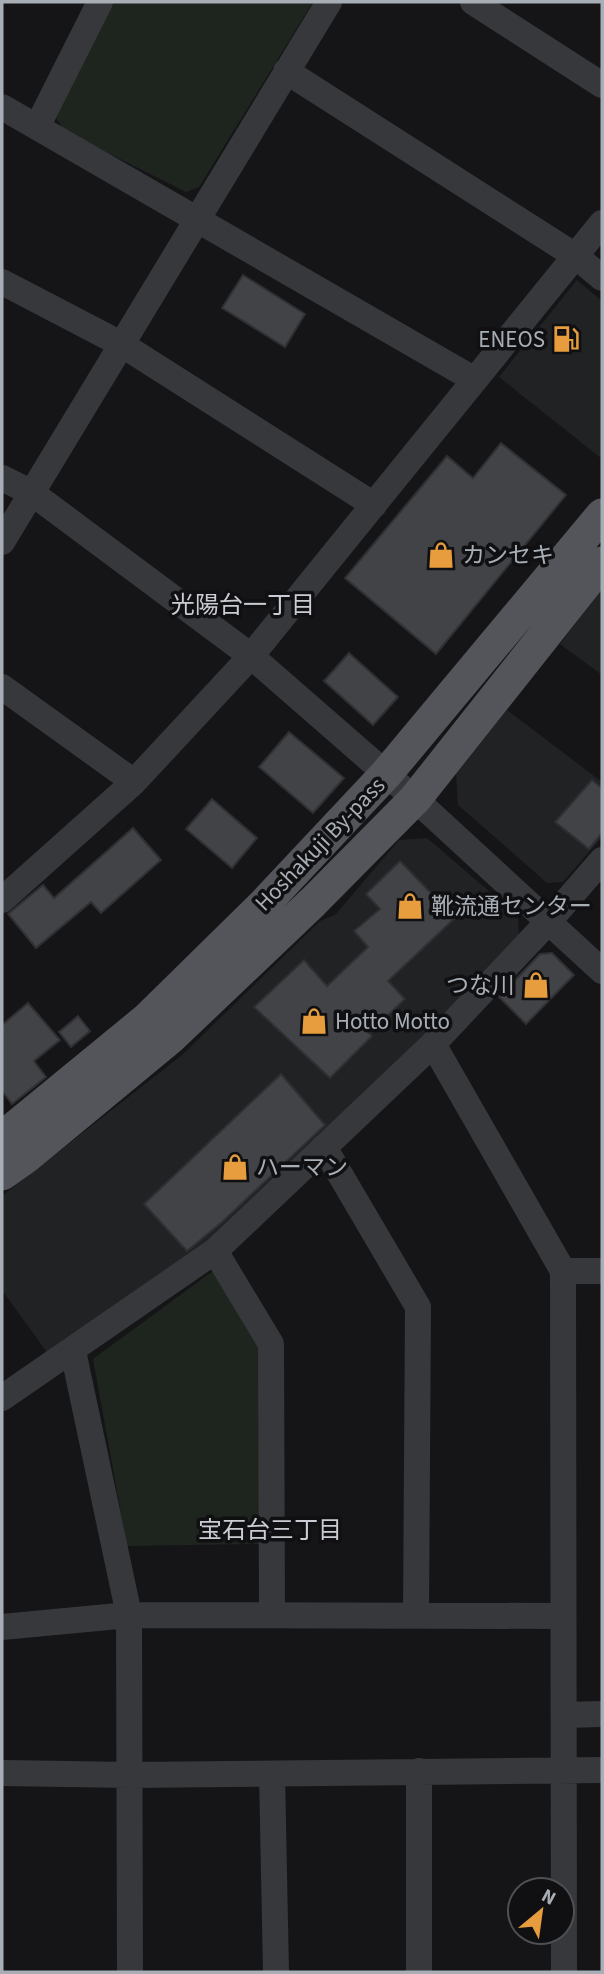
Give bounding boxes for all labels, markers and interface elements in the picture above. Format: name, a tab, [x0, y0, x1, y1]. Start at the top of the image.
place label: ENEOS	[478, 323, 545, 356]
fuel station icon: ENEOS	[551, 324, 581, 354]
place label: カンセキ	[462, 539, 554, 572]
shop icon: カンセキ	[426, 540, 456, 570]
district label: 光陽台一丁目	[171, 588, 315, 623]
street label: Hoshakuji By-pass	[247, 770, 393, 918]
place label: 靴流通センター	[431, 890, 592, 923]
shop icon: 靴流通センター	[395, 891, 425, 921]
place label: つな川	[446, 969, 515, 1002]
shop icon: つな川	[521, 970, 551, 1000]
place label: Hotto Motto	[335, 1005, 450, 1038]
shop icon: Hotto Motto	[299, 1006, 329, 1036]
place label: ハーマン	[256, 1151, 348, 1184]
shop icon: ハーマン	[220, 1152, 250, 1182]
district label: 宝石台三丁目	[198, 1513, 342, 1548]
north arrow	[506, 1876, 576, 1946]
text: N	[536, 1883, 561, 1912]

